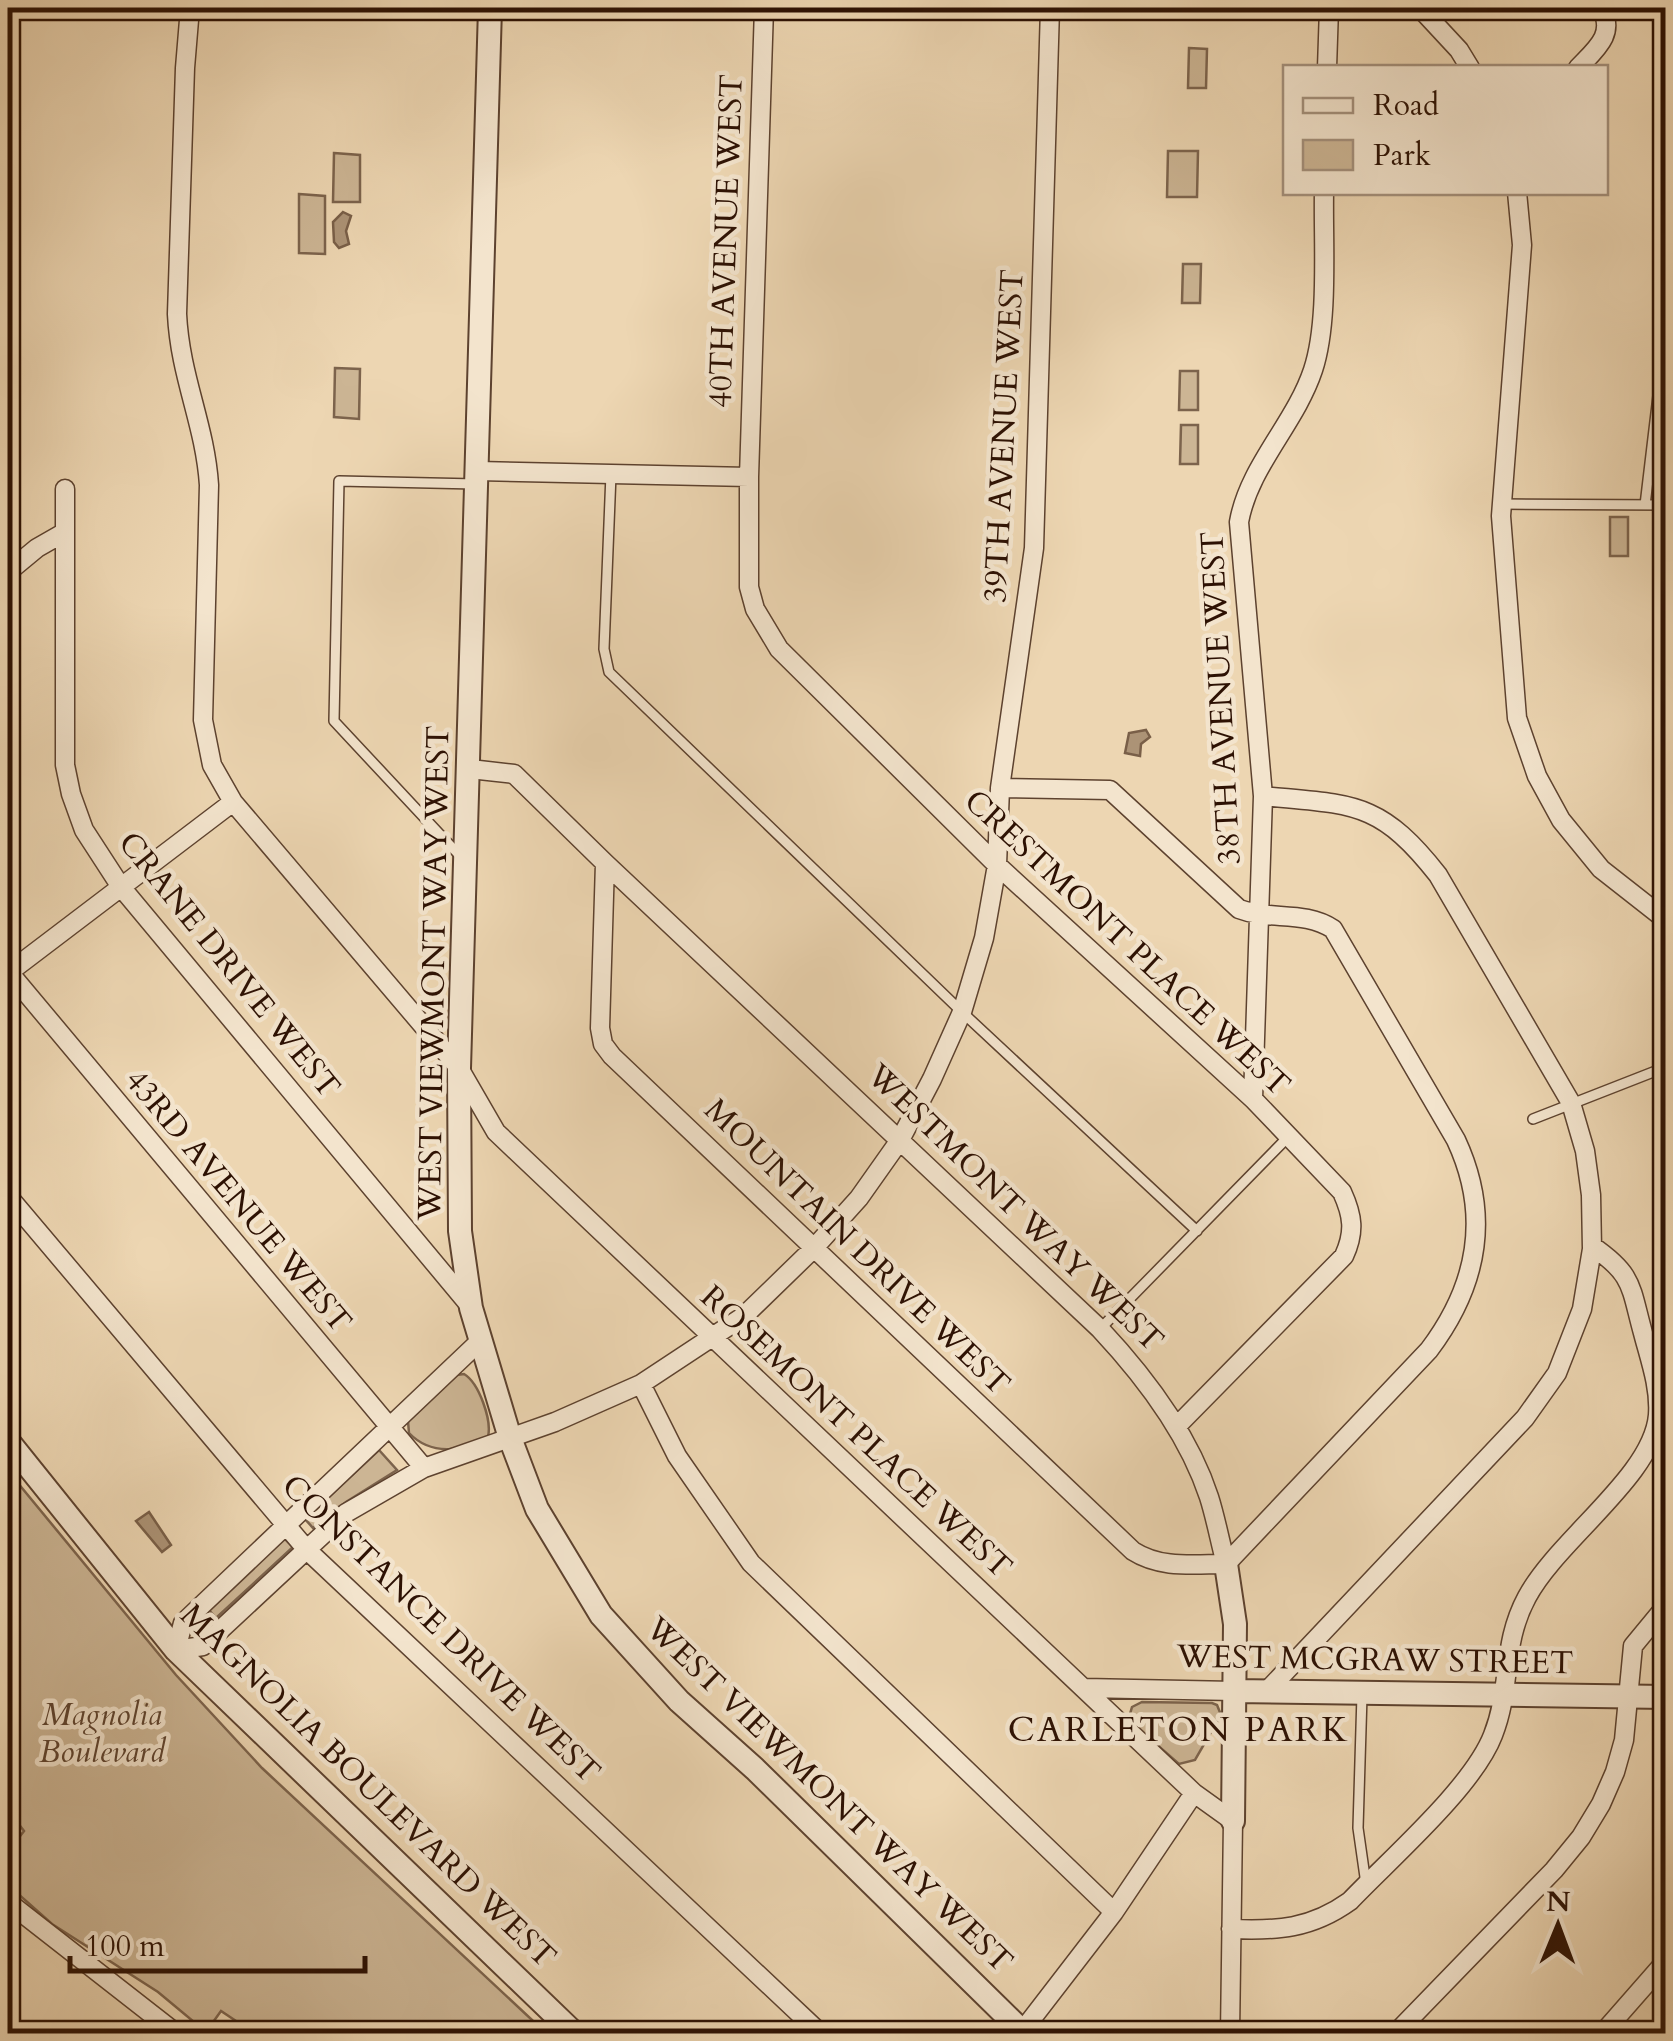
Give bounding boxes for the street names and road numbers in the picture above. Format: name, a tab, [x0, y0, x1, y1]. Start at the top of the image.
street label: 40TH AVENUE WEST	[698, 73, 754, 409]
street label: 39TH AVENUE WEST	[973, 268, 1035, 604]
street label: 38TH AVENUE WEST	[1190, 530, 1252, 866]
street label: WEST VIEWMONT WAY WEST	[408, 725, 460, 1222]
street label: CRESTMONT PLACE WEST	[954, 780, 1300, 1106]
street label: CRANE DRIVE WEST	[108, 823, 350, 1107]
street label: WESTMONT WAY WEST	[856, 1054, 1173, 1362]
street label: 43RD AVENUE WEST	[114, 1060, 362, 1342]
street label: MOUNTAIN DRIVE WEST	[694, 1089, 1020, 1405]
street label: ROSEMONT PLACE WEST	[691, 1276, 1021, 1588]
street label: CONSTANCE DRIVE WEST	[272, 1465, 610, 1793]
street label: MAGNOLIA BOULEVARD WEST	[170, 1594, 566, 1978]
street label: WEST VIEWMONT WAY WEST	[635, 1607, 1022, 1983]
street label: WEST MCGRAW STREET	[1175, 1635, 1574, 1685]

